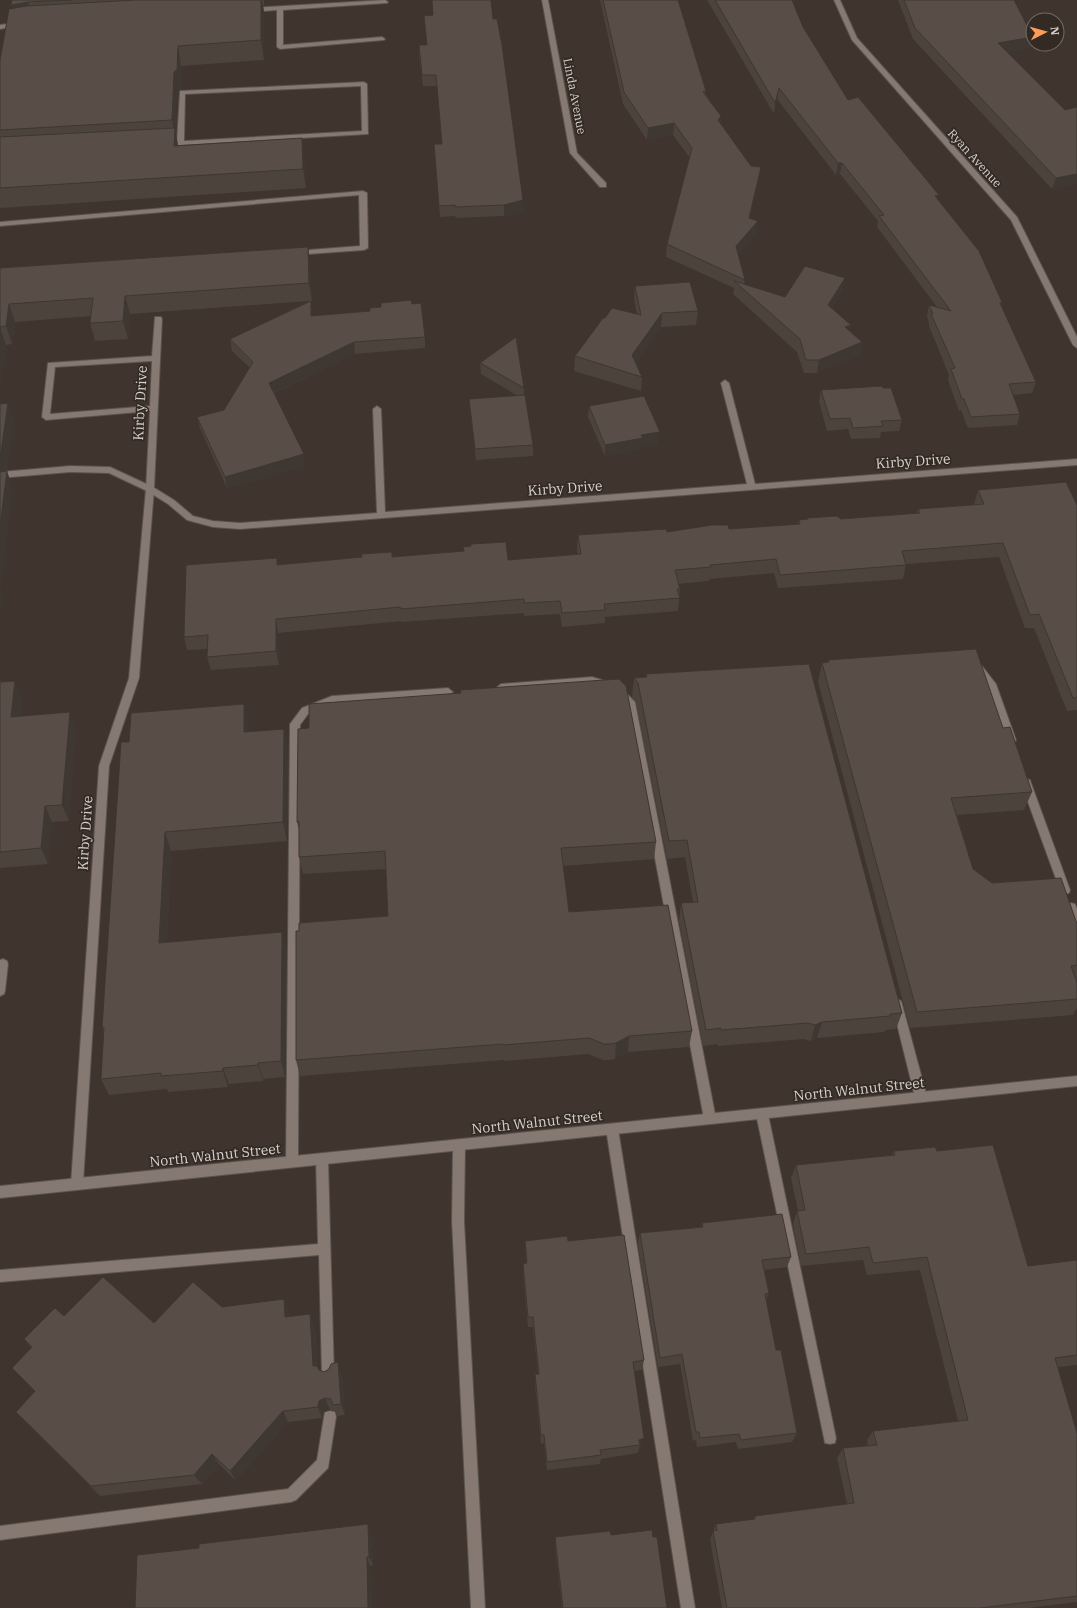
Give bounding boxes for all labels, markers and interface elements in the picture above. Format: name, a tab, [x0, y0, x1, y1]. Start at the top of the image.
north arrow	[1025, 12, 1065, 52]
text: N	[1048, 26, 1062, 36]
street label: Linda Avenue	[560, 57, 590, 135]
street label: Ryan Avenue	[945, 126, 1005, 190]
street label: Kirby Drive	[129, 365, 151, 441]
street label: Kirby Drive	[875, 449, 951, 473]
street label: Kirby Drive	[527, 476, 603, 500]
street label: Kirby Drive	[73, 795, 97, 871]
street label: North Walnut Street	[793, 1073, 925, 1105]
street label: North Walnut Street	[471, 1106, 603, 1138]
street label: North Walnut Street	[149, 1139, 281, 1171]

